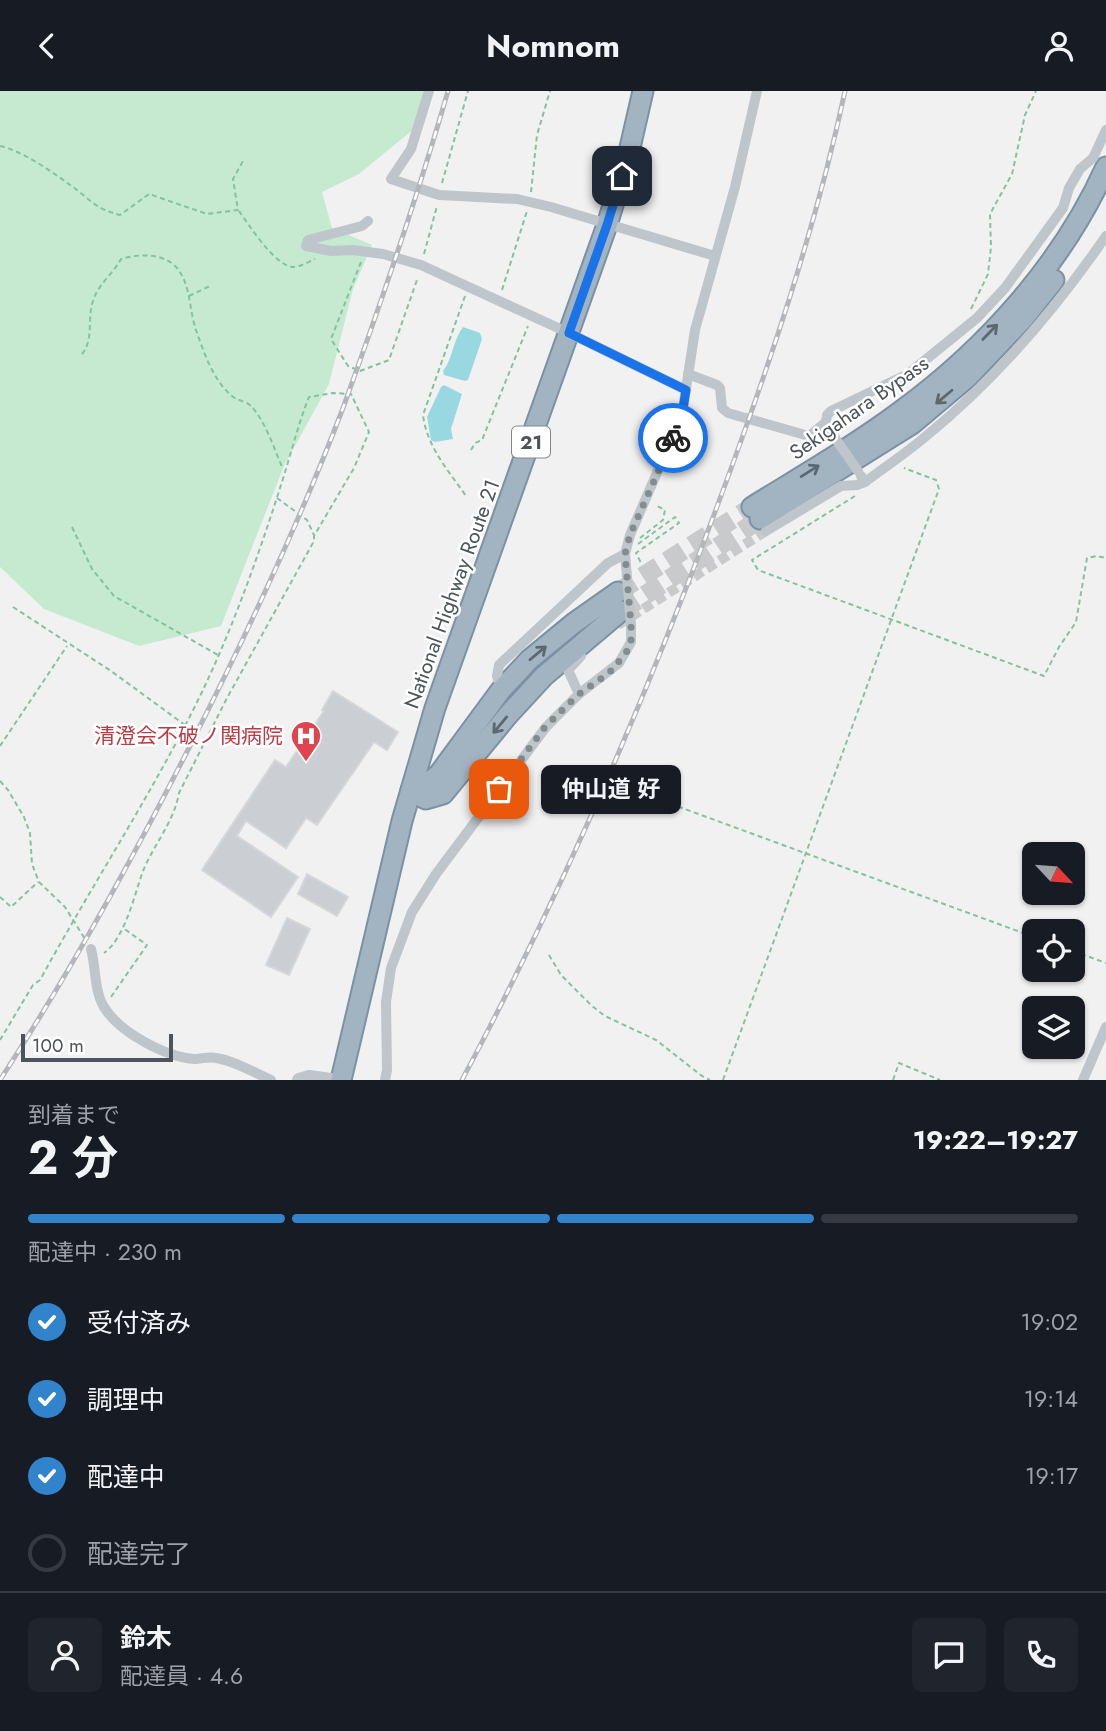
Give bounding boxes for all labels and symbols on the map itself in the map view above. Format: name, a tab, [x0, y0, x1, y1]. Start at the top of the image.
pin	[592, 146, 652, 206]
one-way arrow	[981, 324, 998, 341]
street label: Sekigahara Bypass	[783, 349, 935, 467]
one-way arrow	[935, 389, 953, 405]
courier	[638, 403, 708, 473]
road number: 21	[512, 427, 550, 457]
one-way arrow	[800, 463, 820, 477]
street label: National Highway Route 21	[397, 475, 507, 713]
one-way arrow	[529, 645, 547, 661]
one-way arrow	[492, 715, 508, 733]
hospital icon: 清澄会不破ノ関病院	[289, 719, 323, 763]
place label: 清澄会不破ノ関病院	[94, 721, 283, 751]
pin	[469, 759, 529, 819]
callout: 仲山道 好	[541, 765, 681, 813]
north arrow	[1022, 842, 1085, 905]
scale bar	[21, 1031, 173, 1063]

